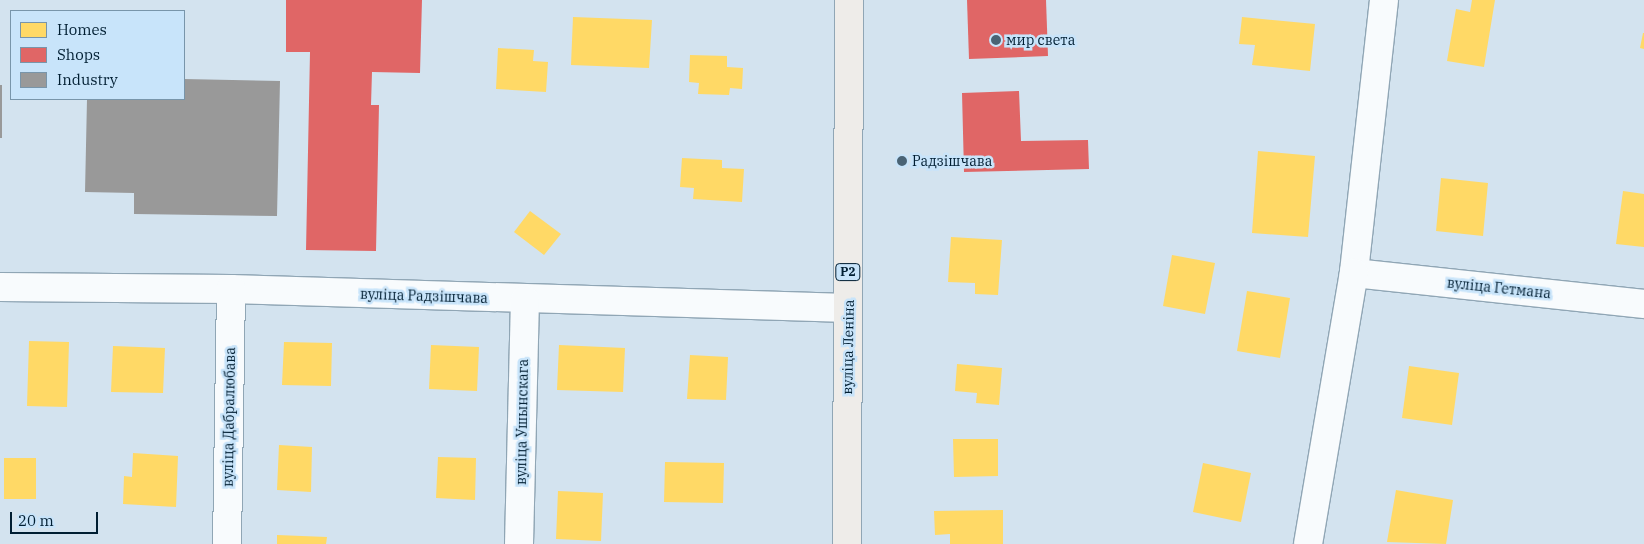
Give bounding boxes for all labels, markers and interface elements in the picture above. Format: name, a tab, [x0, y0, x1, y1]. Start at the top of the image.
legend	[10, 10, 185, 100]
text: Homes	[57, 20, 107, 39]
place label: мир света	[1006, 32, 1075, 48]
marker: мир света	[990, 34, 1002, 46]
text: Shops	[57, 45, 100, 64]
text: Industry	[57, 70, 118, 89]
place label: Радзішчава	[912, 153, 992, 169]
marker: Радзішчава	[896, 155, 908, 167]
road number: Р2	[834, 262, 862, 282]
street label: вуліца Гетмана	[1446, 274, 1552, 302]
street label: вуліца Радзішчава	[360, 285, 488, 307]
street label: вуліца Леніна	[839, 299, 857, 395]
street label: вуліца Дабралюбава	[219, 347, 239, 487]
street label: вуліца Ушынскага	[513, 359, 531, 485]
scale bar	[12, 502, 100, 534]
text: 20 m	[18, 511, 54, 530]

